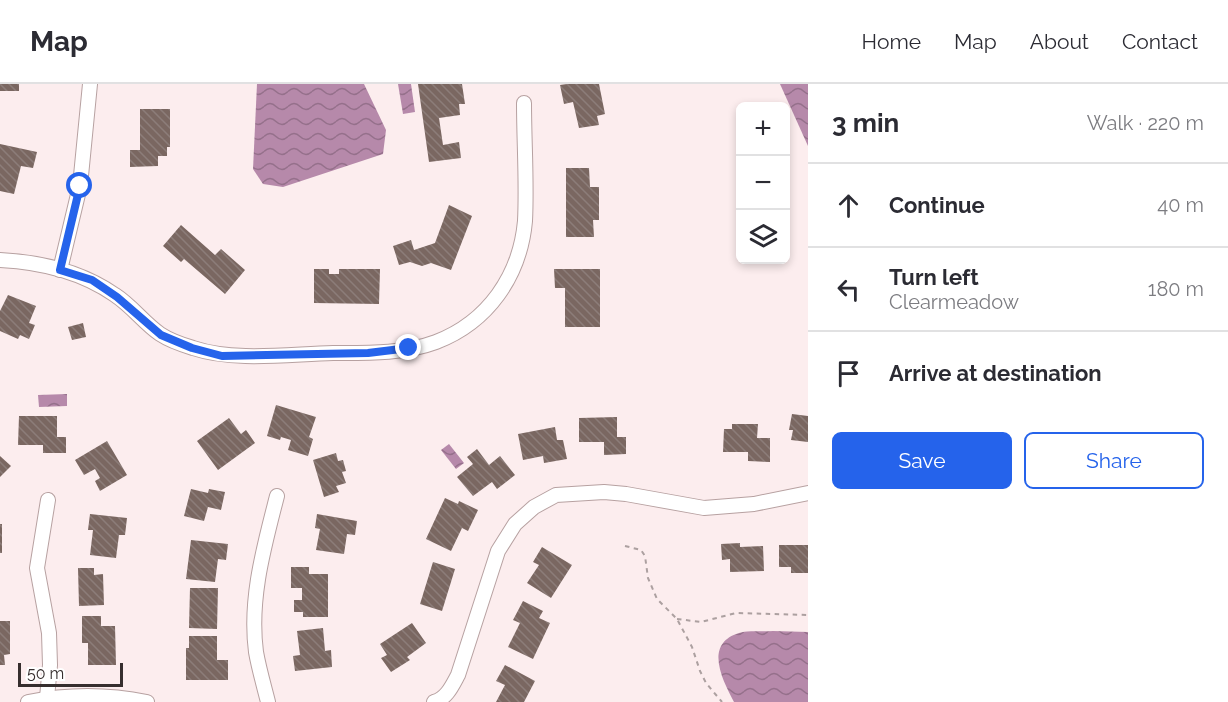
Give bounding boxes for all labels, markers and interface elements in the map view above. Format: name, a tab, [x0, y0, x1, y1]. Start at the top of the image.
text: Map	[30, 25, 88, 58]
text: Home	[862, 29, 921, 54]
text: Map	[954, 29, 997, 54]
text: About	[1030, 29, 1089, 54]
text: Contact	[1122, 29, 1198, 54]
map controls	[736, 102, 790, 264]
button: +	[736, 102, 790, 156]
text: 3 min	[832, 108, 899, 138]
text: Walk · 220 m	[1087, 111, 1204, 135]
button: −	[736, 156, 790, 210]
route start	[66, 172, 92, 198]
icon: ahead	[832, 189, 865, 222]
text: Continue	[889, 192, 985, 218]
text: 40 m	[1157, 193, 1204, 217]
button: layers	[736, 210, 790, 264]
text: Turn left	[889, 264, 979, 290]
icon: left	[832, 273, 865, 306]
text: 180 m	[1148, 277, 1204, 301]
text: Clearmeadow	[889, 290, 1019, 314]
route end	[395, 334, 421, 360]
icon: arrive	[832, 357, 865, 390]
text: Arrive at destination	[889, 360, 1102, 386]
button: Save	[832, 432, 1012, 489]
button: Share	[1024, 432, 1204, 489]
scale bar	[18, 660, 123, 688]
text: 50 m	[27, 664, 64, 683]

